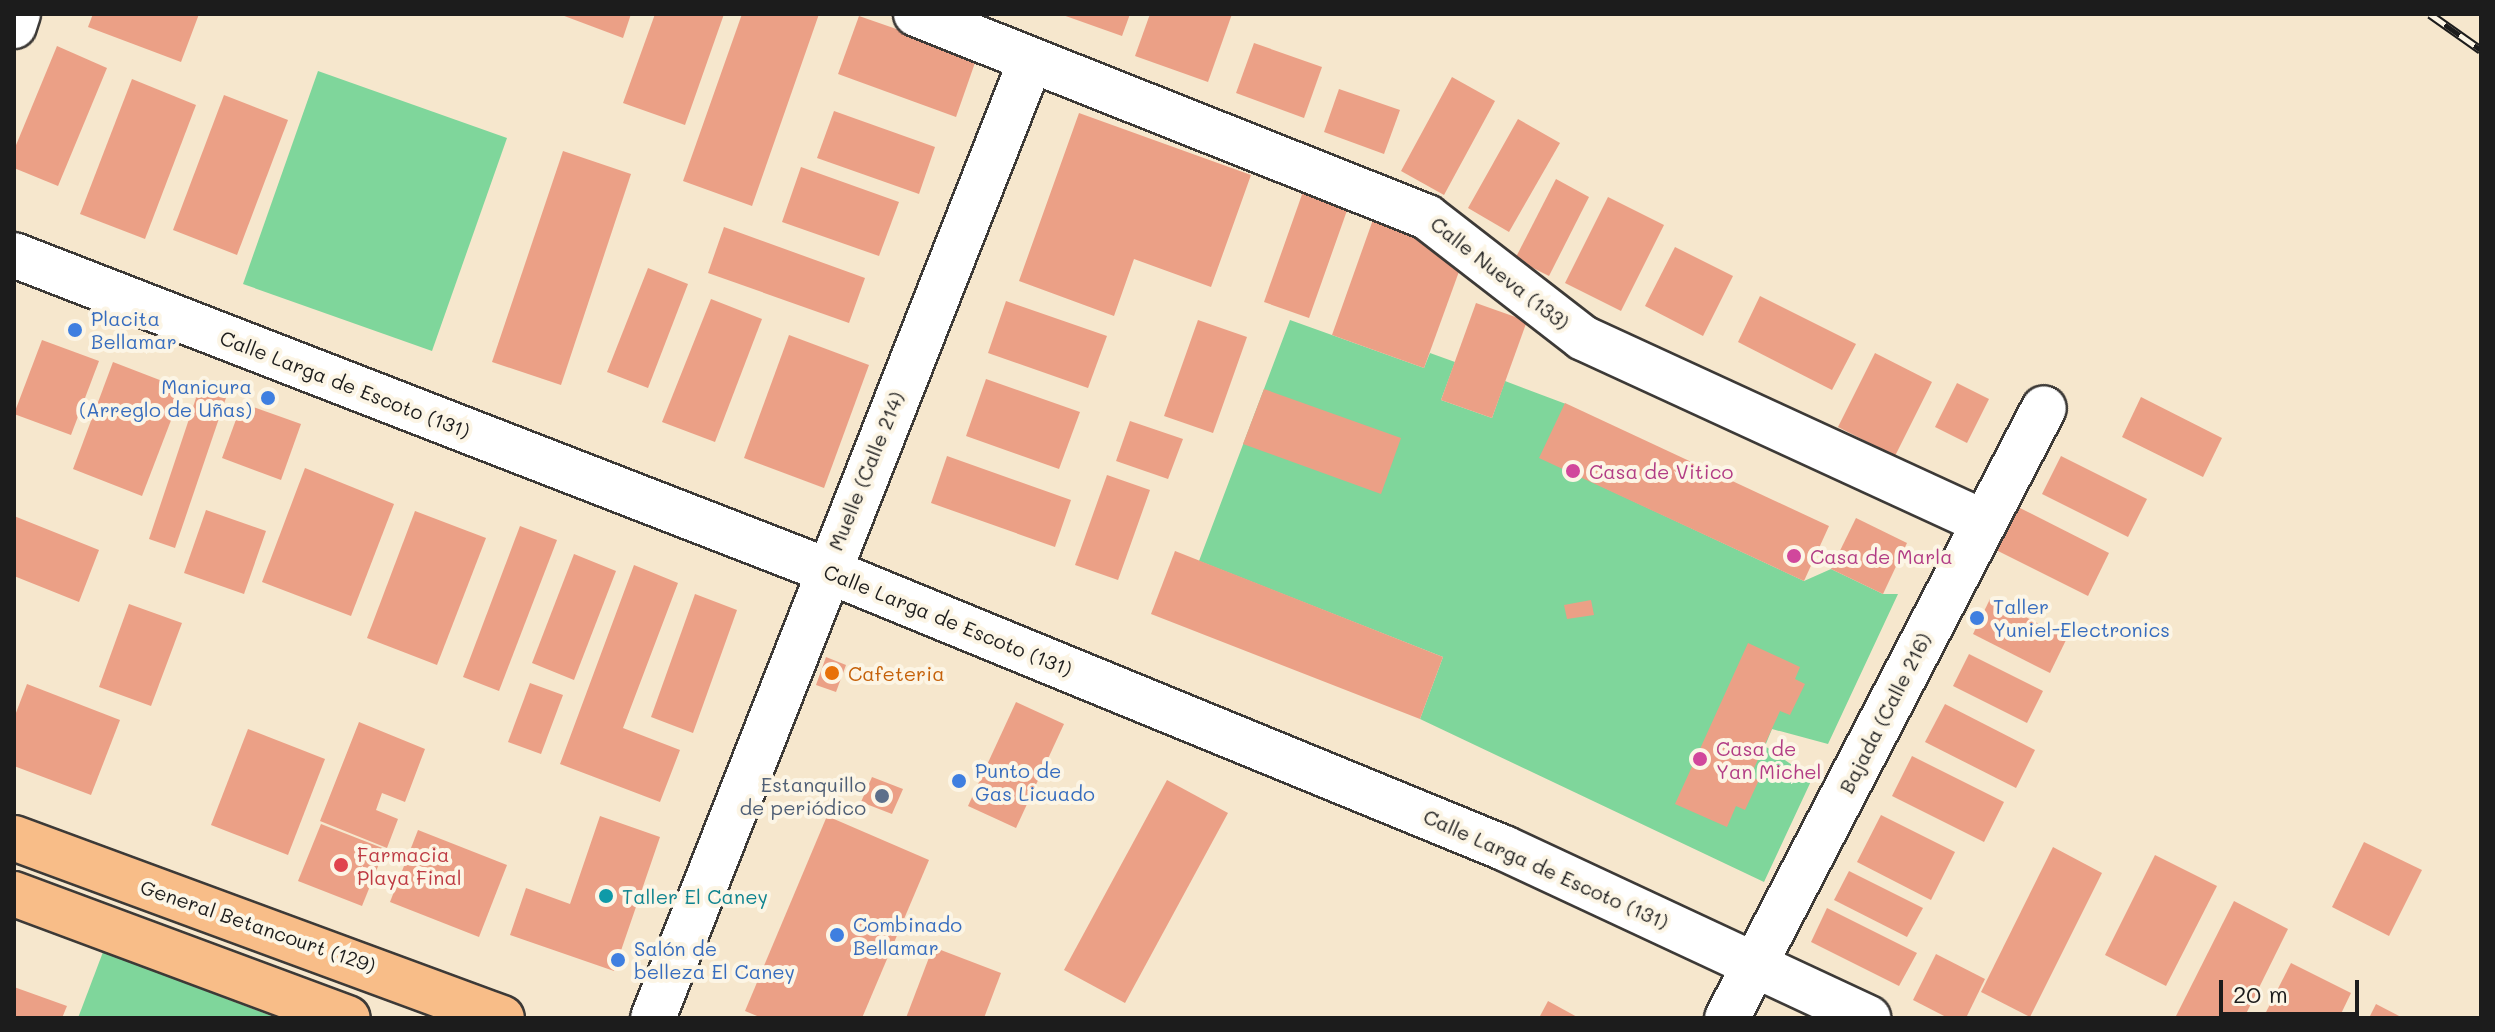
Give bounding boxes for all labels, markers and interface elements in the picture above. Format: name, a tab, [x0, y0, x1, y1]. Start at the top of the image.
street label: Calle Nueva (133)	[1426, 212, 1574, 334]
place label: Placita Bellamar	[91, 306, 177, 353]
marker: Placita Bellamar	[66, 321, 84, 339]
street label: Calle Larga de Escoto (131)	[217, 325, 473, 443]
place label: Manicura (Arreglo de Uñas)	[79, 374, 252, 421]
street label: Muelle (Calle 214)	[823, 388, 909, 554]
marker: Manicura (Arreglo de Uñas)	[259, 389, 277, 407]
place label: Casa de Vitico	[1589, 459, 1733, 483]
marker: Casa de Vitico	[1564, 462, 1582, 480]
place label: Casa de Marla	[1810, 544, 1953, 568]
marker: Casa de Marla	[1785, 547, 1803, 565]
street label: Calle Larga de Escoto (131)	[820, 559, 1076, 681]
place label: Taller Yuniel-Electronics	[1993, 594, 2170, 641]
marker: Taller Yuniel-Electronics	[1968, 609, 1986, 627]
street label: Bajada (Calle 216)	[1834, 629, 1936, 797]
place label: Cafeteria	[848, 661, 945, 685]
marker: Cafeteria	[823, 664, 841, 682]
place label: Casa de Yan Michel	[1716, 736, 1822, 783]
marker: Casa de Yan Michel	[1691, 750, 1709, 768]
place label: Punto de Gas Licuado	[975, 758, 1095, 805]
place label: Estanquillo de periódico	[739, 772, 866, 819]
marker: Punto de Gas Licuado	[950, 772, 968, 790]
marker: Estanquillo de periódico	[873, 787, 891, 805]
street label: Calle Larga de Escoto (131)	[1420, 804, 1672, 934]
place label: Farmacia Playa Final	[357, 842, 462, 889]
marker: Farmacia Playa Final	[332, 856, 350, 874]
street label: General Betancourt (129)	[137, 874, 379, 978]
place label: Taller El Caney	[622, 884, 768, 908]
marker: Taller El Caney	[597, 887, 615, 905]
place label: Combinado Bellamar	[853, 912, 962, 959]
marker: Combinado Bellamar	[828, 926, 846, 944]
place label: Salón de belleza El Caney	[634, 936, 795, 983]
marker: Salón de belleza El Caney	[609, 951, 627, 969]
scale bar	[2223, 964, 2363, 1014]
text: 20 m	[2233, 978, 2288, 1009]

